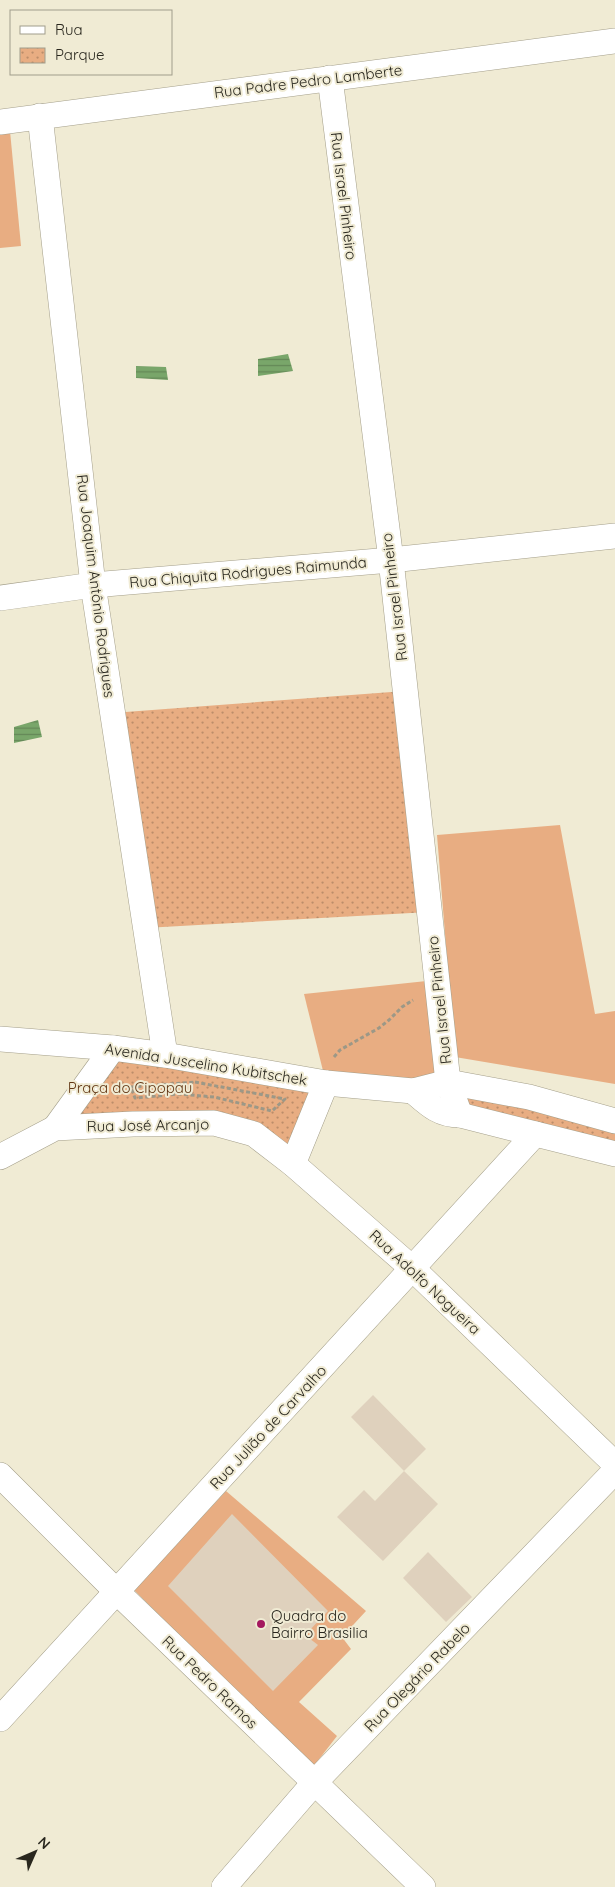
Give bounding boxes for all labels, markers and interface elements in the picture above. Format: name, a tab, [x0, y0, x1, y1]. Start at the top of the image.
legend	[10, 10, 172, 75]
text: Rua	[55, 20, 83, 39]
text: Parque	[55, 45, 105, 64]
street label: Rua Padre Pedro Lamberte	[213, 60, 403, 102]
street label: Rua Israel Pinheiro	[327, 131, 361, 261]
street label: Rua Joaquim Antônio Rodrigues	[73, 473, 119, 699]
street label: Rua Israel Pinheiro	[377, 532, 411, 662]
street label: Rua Chiquita Rodrigues Raimunda	[129, 552, 367, 592]
street label: Rua Israel Pinheiro	[423, 935, 455, 1065]
street label: Avenida Juscelino Kubitschek	[103, 1039, 309, 1089]
park label: Praça do Cipopau	[68, 1078, 192, 1097]
street label: Rua José Arcanjo	[87, 1114, 209, 1136]
street label: Rua Adolfo Nogueira	[365, 1226, 485, 1338]
street label: Rua Julião de Carvalho	[206, 1361, 330, 1493]
place label: Quadra do Bairro Brasilia	[271, 1606, 368, 1642]
marker: Quadra do Bairro Brasilia	[255, 1618, 267, 1630]
street label: Rua Olegário Rabelo	[360, 1618, 474, 1736]
street label: Rua Pedro Ramos	[158, 1632, 262, 1732]
north arrow	[10, 1827, 60, 1877]
text: N	[34, 1833, 54, 1853]

